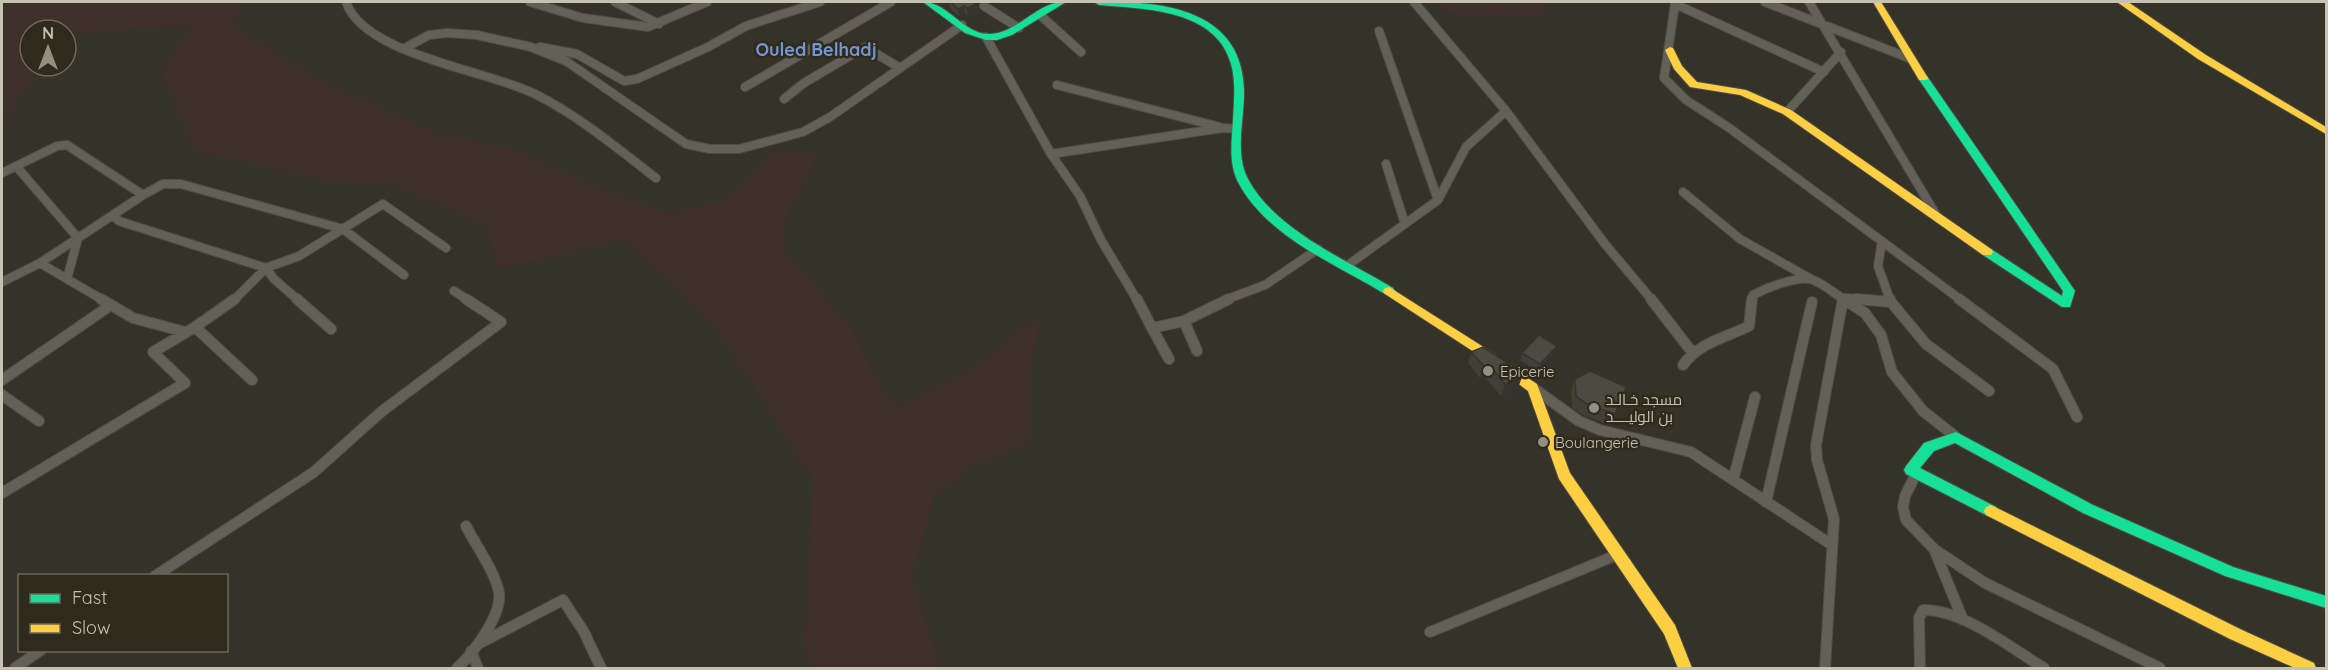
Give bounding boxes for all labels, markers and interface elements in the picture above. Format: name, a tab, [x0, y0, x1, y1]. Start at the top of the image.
north arrow	[18, 18, 78, 78]
text: N	[42, 23, 54, 43]
district label: Ouled Belhadj	[755, 38, 877, 61]
place label: Epicerie	[1500, 362, 1555, 381]
marker: Epicerie	[1481, 364, 1495, 378]
place label: مسجد خـالـد بن الوليــــد	[1606, 390, 1682, 427]
marker: مسجد خـالـد بن الوليــــد	[1587, 401, 1601, 415]
place label: Boulangerie	[1555, 433, 1639, 452]
marker: Boulangerie	[1536, 435, 1550, 449]
legend	[18, 574, 228, 652]
text: Fast	[72, 586, 107, 609]
text: Slow	[72, 616, 110, 639]

